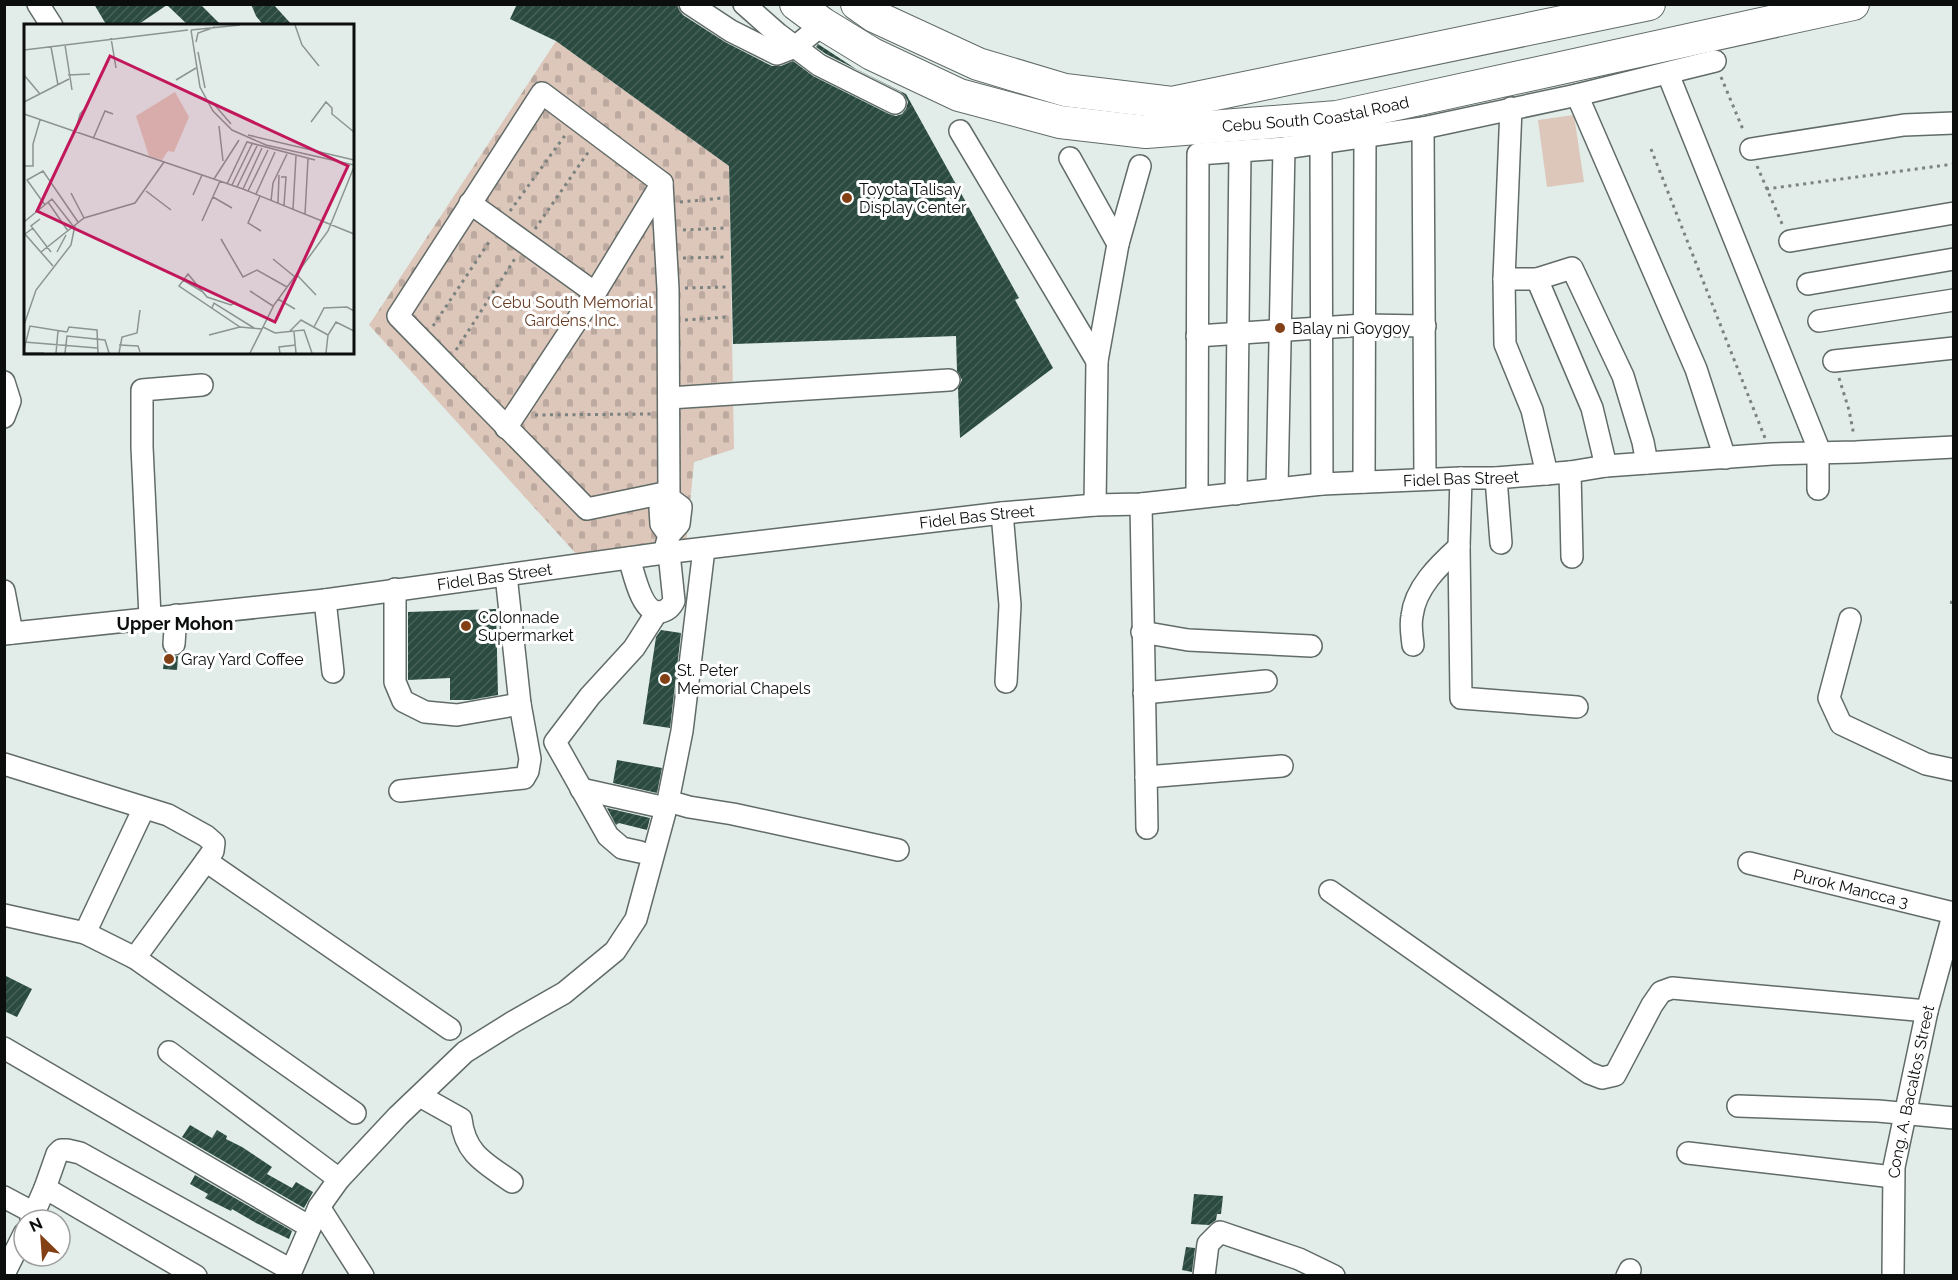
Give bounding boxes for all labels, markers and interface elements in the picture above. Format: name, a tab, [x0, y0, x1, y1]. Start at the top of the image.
inset map	[24, 24, 354, 354]
street label: Cebu South Coastal Road	[1221, 92, 1411, 136]
place label: Toyota Talisay Display Center	[859, 180, 967, 217]
marker: Toyota Talisay Display Center	[840, 191, 854, 205]
park label: Cebu South Memorial Gardens, Inc.	[491, 293, 653, 330]
place label: Balay ni Goygoy	[1292, 319, 1411, 338]
marker: Balay ni Goygoy	[1273, 321, 1287, 335]
street label: Fidel Bas Street	[1403, 467, 1520, 490]
street label: Fidel Bas Street	[918, 501, 1036, 532]
street label: Fidel Bas Street	[436, 559, 554, 594]
place label: Colonnade Supermarket	[478, 608, 575, 645]
district label: Upper Mohon	[117, 613, 233, 634]
marker: Colonnade Supermarket	[459, 619, 473, 633]
place label: Gray Yard Coffee	[181, 650, 304, 669]
marker: Gray Yard Coffee	[162, 652, 176, 666]
place label: St. Peter Memorial Chapels	[677, 661, 811, 698]
marker: St. Peter Memorial Chapels	[658, 672, 672, 686]
street label: Purok Mancca 3	[1791, 865, 1910, 911]
street label: Cong. A. Bacaltos Street	[1884, 1002, 1938, 1178]
north arrow	[12, 1208, 72, 1268]
text: N	[26, 1214, 45, 1236]

